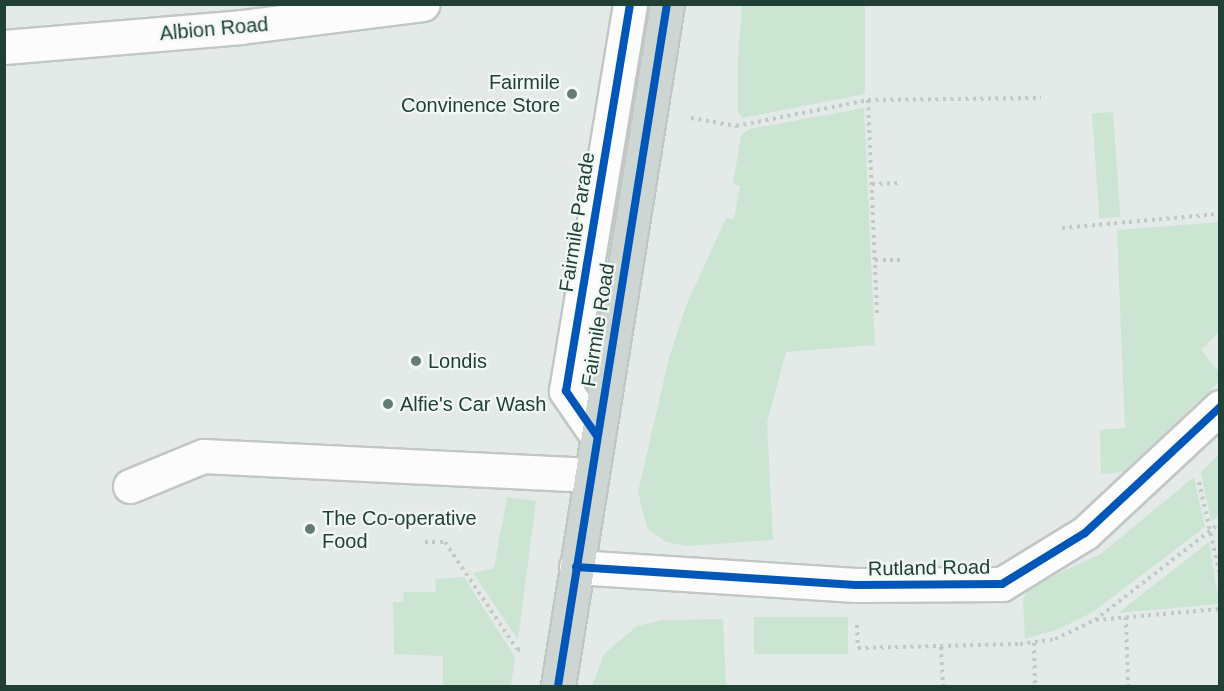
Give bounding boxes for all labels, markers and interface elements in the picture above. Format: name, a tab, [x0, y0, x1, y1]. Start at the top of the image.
street label: Albion Road	[159, 12, 269, 46]
place label: Fairmile Convinence Store	[401, 70, 560, 117]
marker: Fairmile Convinence Store	[565, 87, 579, 101]
street label: Fairmile Parade	[554, 150, 600, 294]
street label: Fairmile Road	[576, 262, 620, 388]
place label: Londis	[428, 349, 487, 373]
marker: Londis	[409, 354, 423, 368]
place label: Alfie's Car Wash	[400, 392, 546, 416]
marker: Alfie's Car Wash	[381, 397, 395, 411]
place label: The Co-operative Food	[322, 506, 477, 553]
marker: The Co-operative Food	[303, 522, 317, 536]
street label: Rutland Road	[868, 555, 990, 581]

